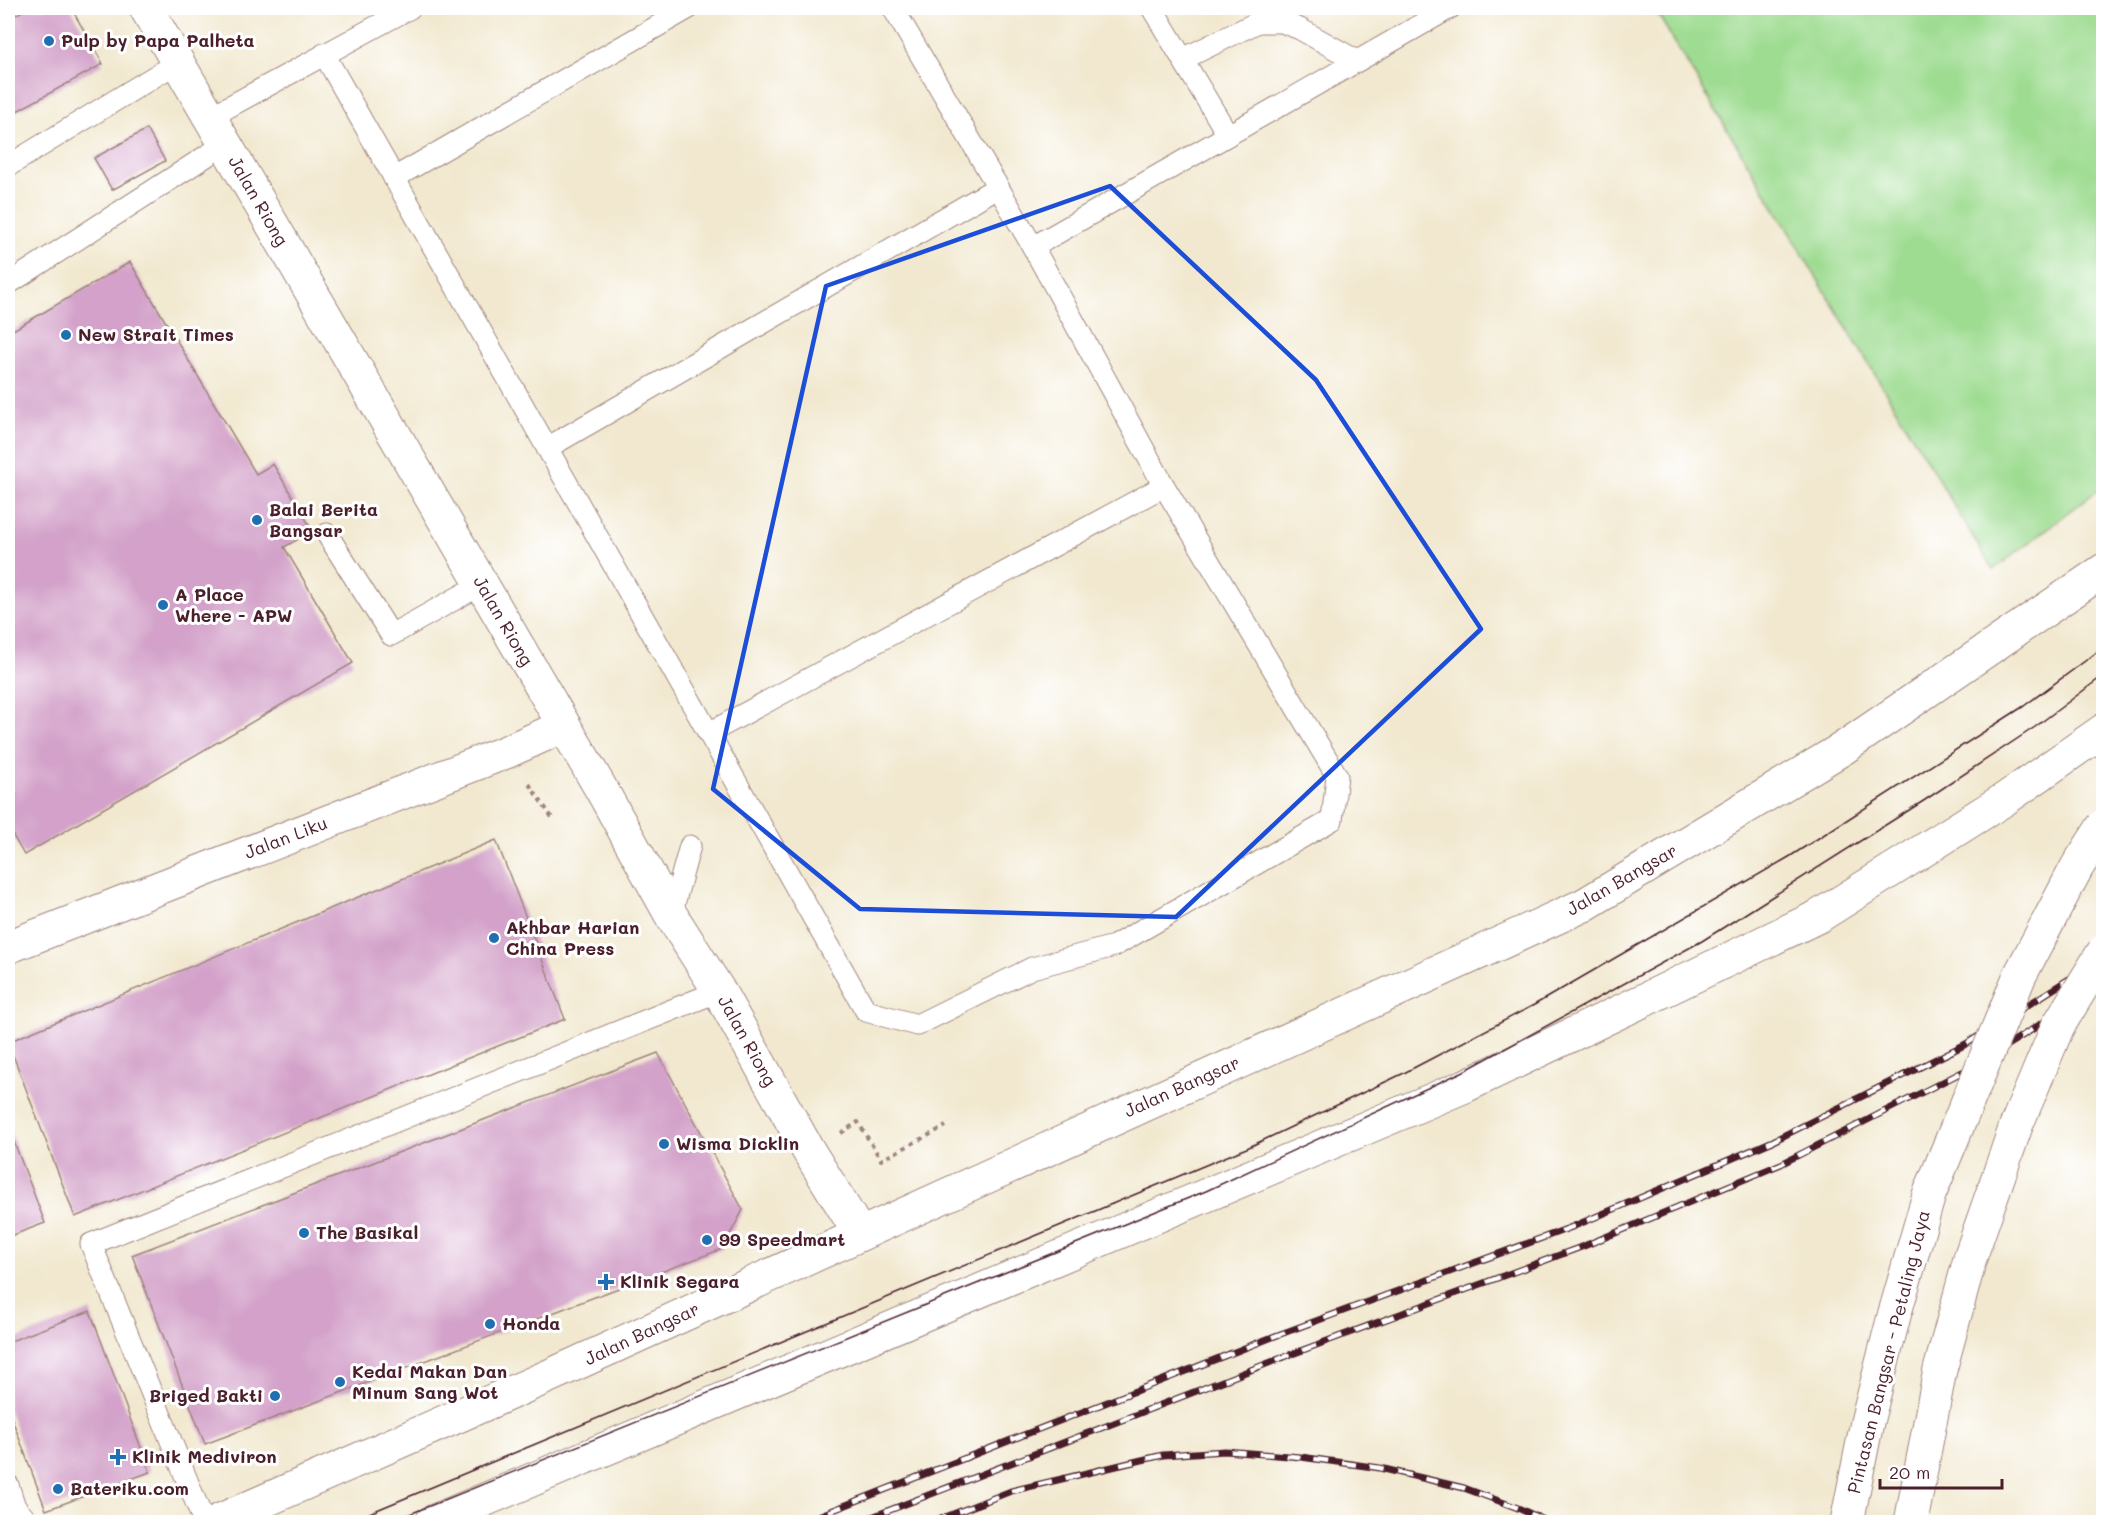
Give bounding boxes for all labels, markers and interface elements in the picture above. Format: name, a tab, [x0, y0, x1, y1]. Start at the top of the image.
place label: Pulp by Papa Palheta	[61, 28, 255, 52]
marker: Pulp by Papa Palheta	[42, 34, 56, 48]
street label: Jalan Riong	[223, 151, 294, 250]
place label: New Strait Times	[78, 322, 234, 346]
marker: New Strait Times	[59, 328, 73, 342]
place label: Balai Berita Bangsar	[269, 497, 378, 542]
marker: Balai Berita Bangsar	[250, 513, 264, 527]
street label: Jalan Riong	[468, 571, 539, 670]
place label: A Place Where - APW	[175, 582, 292, 627]
marker: A Place Where - APW	[156, 598, 170, 612]
street label: Jalan Liku	[241, 810, 331, 864]
street label: Jalan Bangsar	[1562, 838, 1681, 921]
place label: Akhbar Harian China Press	[506, 915, 639, 960]
marker: Akhbar Harian China Press	[487, 931, 501, 945]
street label: Jalan Riong	[713, 991, 783, 1090]
street label: Jalan Bangsar	[1120, 1050, 1243, 1122]
place label: Wisma Dicklin	[676, 1131, 799, 1155]
marker: Wisma Dicklin	[657, 1137, 671, 1151]
street label: Pintasan Bangsar - Petaling Jaya	[1841, 1207, 1935, 1496]
place label: The Basikal	[316, 1220, 418, 1244]
marker: The Basikal	[297, 1226, 311, 1240]
place label: 99 Speedmart	[719, 1227, 845, 1251]
marker: 99 Speedmart	[700, 1233, 714, 1247]
place label: Klinik Segara	[620, 1269, 740, 1293]
marker: Klinik Segara	[597, 1273, 615, 1291]
street label: Jalan Bangsar	[580, 1296, 703, 1370]
place label: Honda	[502, 1311, 560, 1335]
marker: Honda	[483, 1317, 497, 1331]
place label: Kedai Makan Dan Minum Sang Wot	[352, 1359, 507, 1404]
marker: Kedai Makan Dan Minum Sang Wot	[333, 1375, 347, 1389]
place label: Briged Bakti	[149, 1383, 263, 1407]
marker: Briged Bakti	[268, 1389, 282, 1403]
place label: Klinik Mediviron	[132, 1444, 277, 1468]
marker: Klinik Mediviron	[109, 1448, 127, 1466]
scale bar	[1880, 1452, 2002, 1490]
text: 20 m	[1889, 1460, 1930, 1484]
place label: Bateriku.com	[70, 1476, 189, 1500]
marker: Bateriku.com	[51, 1482, 65, 1496]

